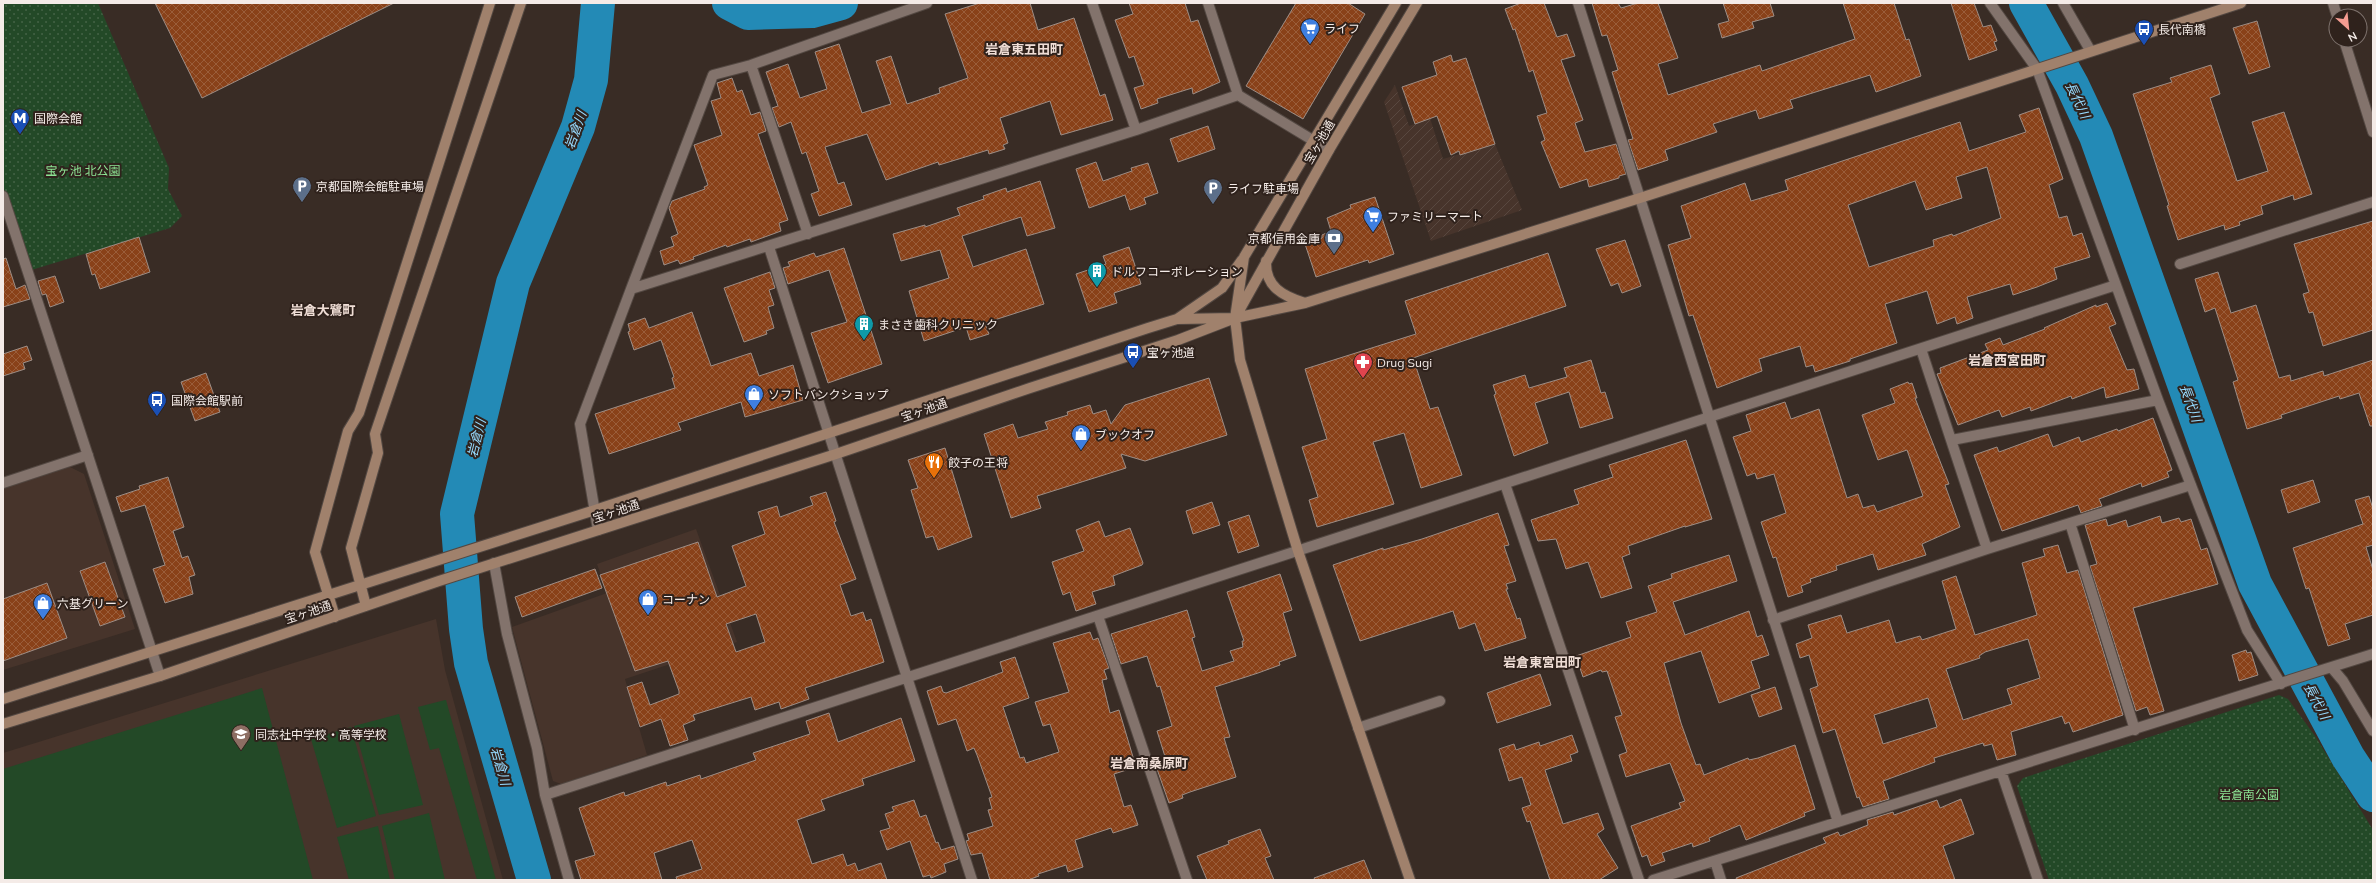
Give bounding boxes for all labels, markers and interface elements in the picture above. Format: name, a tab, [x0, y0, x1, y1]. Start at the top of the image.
north arrow	[2328, 8, 2368, 48]
supermarket icon: ライフ	[1299, 17, 1321, 45]
bus stop icon: 長代南橋	[2133, 18, 2155, 46]
place label: ライフ	[1324, 21, 1360, 36]
place label: 長代南橋	[2158, 22, 2206, 37]
text: N	[2346, 29, 2359, 45]
district label: 岩倉東五田町	[985, 41, 1063, 57]
water label: 長代川	[2062, 79, 2095, 123]
metro station icon: 国際会館	[9, 107, 31, 135]
water label: 岩倉川	[561, 107, 590, 151]
place label: 国際会館	[34, 111, 82, 126]
street label: 宝ヶ池通	[1301, 117, 1337, 167]
park label: 宝ヶ池 北公園	[45, 163, 121, 178]
parking icon: 京都国際会館駐車場	[291, 175, 313, 203]
parking icon: ライフ駐車場	[1202, 177, 1224, 205]
place label: 京都国際会館駐車場	[316, 179, 424, 194]
place label: ライフ駐車場	[1227, 181, 1299, 196]
supermarket icon: ファミリーマート	[1362, 205, 1384, 233]
place label: ファミリーマート	[1387, 209, 1483, 224]
bank icon: 京都信用金庫	[1323, 227, 1345, 255]
place label: 京都信用金庫	[1248, 231, 1320, 246]
building icon: ドルフコーポレーション	[1086, 260, 1108, 288]
place label: ドルフコーポレーション	[1111, 264, 1243, 279]
district label: 岩倉大鷺町	[290, 302, 356, 318]
building icon: まさき歯科クリニック	[853, 313, 875, 341]
place label: まさき歯科クリニック	[878, 317, 998, 332]
bus stop icon: 宝ヶ池道	[1122, 341, 1144, 369]
place label: 宝ヶ池道	[1147, 345, 1195, 360]
pharmacy icon: Drug Sugi	[1352, 351, 1374, 379]
district label: 岩倉西宮田町	[1968, 352, 2046, 368]
place label: Drug Sugi	[1377, 355, 1432, 370]
water label: 長代川	[2177, 382, 2206, 426]
shop icon: ソフトバンクショップ	[743, 383, 765, 411]
place label: ソフトバンクショップ	[768, 387, 889, 402]
bus stop icon: 国際会館駅前	[146, 389, 168, 417]
place label: 国際会館駅前	[171, 393, 243, 408]
street label: 宝ヶ池通	[899, 395, 949, 425]
water label: 岩倉川	[464, 415, 489, 459]
shop icon: ブックオフ	[1070, 423, 1092, 451]
place label: ブックオフ	[1095, 427, 1155, 442]
restaurant icon: 餃子の王将	[923, 451, 945, 479]
place label: 餃子の王将	[948, 455, 1008, 470]
street label: 宝ヶ池通	[591, 496, 641, 526]
shop icon: コーナン	[637, 588, 659, 616]
shop icon: 六基グリーン	[32, 592, 54, 620]
place label: コーナン	[662, 592, 710, 607]
place label: 六基グリーン	[57, 596, 128, 611]
street label: 宝ヶ池通	[283, 597, 333, 627]
district label: 岩倉東宮田町	[1503, 654, 1581, 670]
water label: 長代川	[2301, 680, 2334, 724]
school or university icon: 同志社中学校・高等学校	[230, 723, 252, 751]
place label: 同志社中学校・高等学校	[255, 727, 387, 742]
water label: 岩倉川	[488, 745, 515, 789]
district label: 岩倉南桑原町	[1110, 755, 1188, 771]
park label: 岩倉南公園	[2219, 787, 2279, 802]

